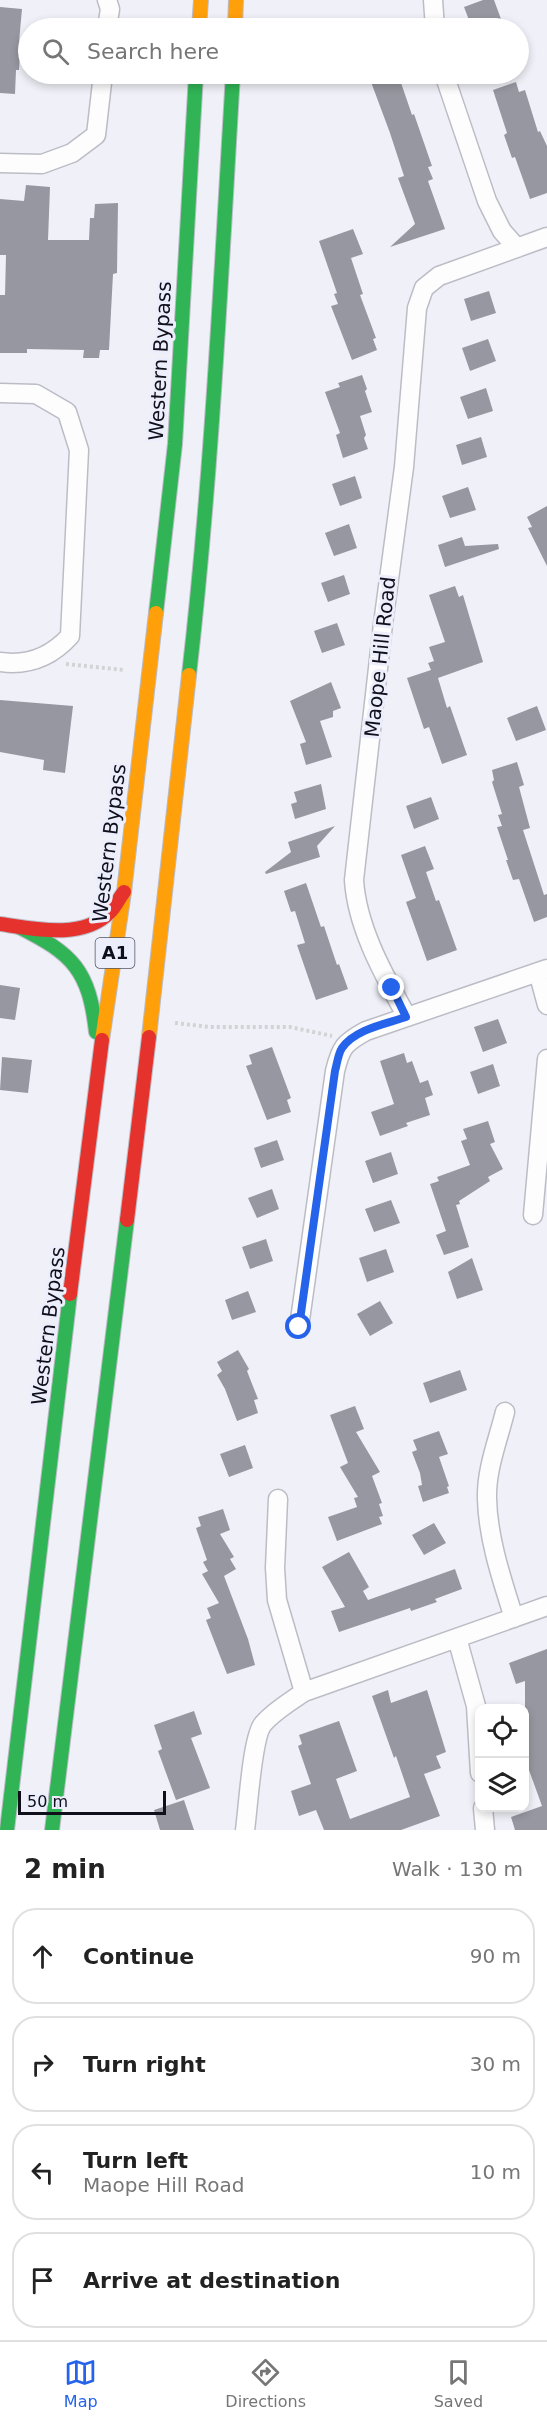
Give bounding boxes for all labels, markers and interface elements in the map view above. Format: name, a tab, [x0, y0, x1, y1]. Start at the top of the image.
search box	[18, 18, 529, 84]
icon: search	[39, 35, 72, 68]
text: Search here	[87, 39, 219, 64]
street label: Western Bypass	[144, 281, 176, 441]
street label: Maope Hill Road	[360, 576, 400, 738]
street label: Western Bypass	[87, 762, 131, 924]
road number: A1	[96, 938, 134, 968]
route end	[378, 974, 404, 1000]
street label: Western Bypass	[26, 1245, 70, 1407]
route start	[285, 1313, 311, 1339]
map controls	[475, 1704, 529, 1812]
button: locate	[475, 1704, 529, 1758]
button: layers	[475, 1758, 529, 1812]
scale bar	[18, 1788, 166, 1816]
text: 50 m	[27, 1792, 68, 1811]
text: 2 min	[24, 1854, 106, 1884]
text: Walk · 130 m	[392, 1857, 523, 1881]
icon: ahead	[26, 1940, 59, 1973]
text: Continue	[83, 1944, 194, 1969]
text: 90 m	[470, 1944, 521, 1968]
icon: right	[26, 2048, 59, 2081]
text: Turn right	[83, 2052, 206, 2077]
text: 30 m	[470, 2052, 521, 2076]
text: Turn left	[83, 2148, 188, 2173]
icon: left	[26, 2156, 59, 2189]
text: 10 m	[470, 2160, 521, 2184]
text: Maope Hill Road	[83, 2173, 244, 2197]
icon: arrive	[26, 2264, 59, 2297]
text: Arrive at destination	[83, 2268, 340, 2293]
tab: Map	[64, 2356, 98, 2411]
tab: Directions	[225, 2356, 306, 2411]
tab: Saved	[434, 2356, 483, 2411]

